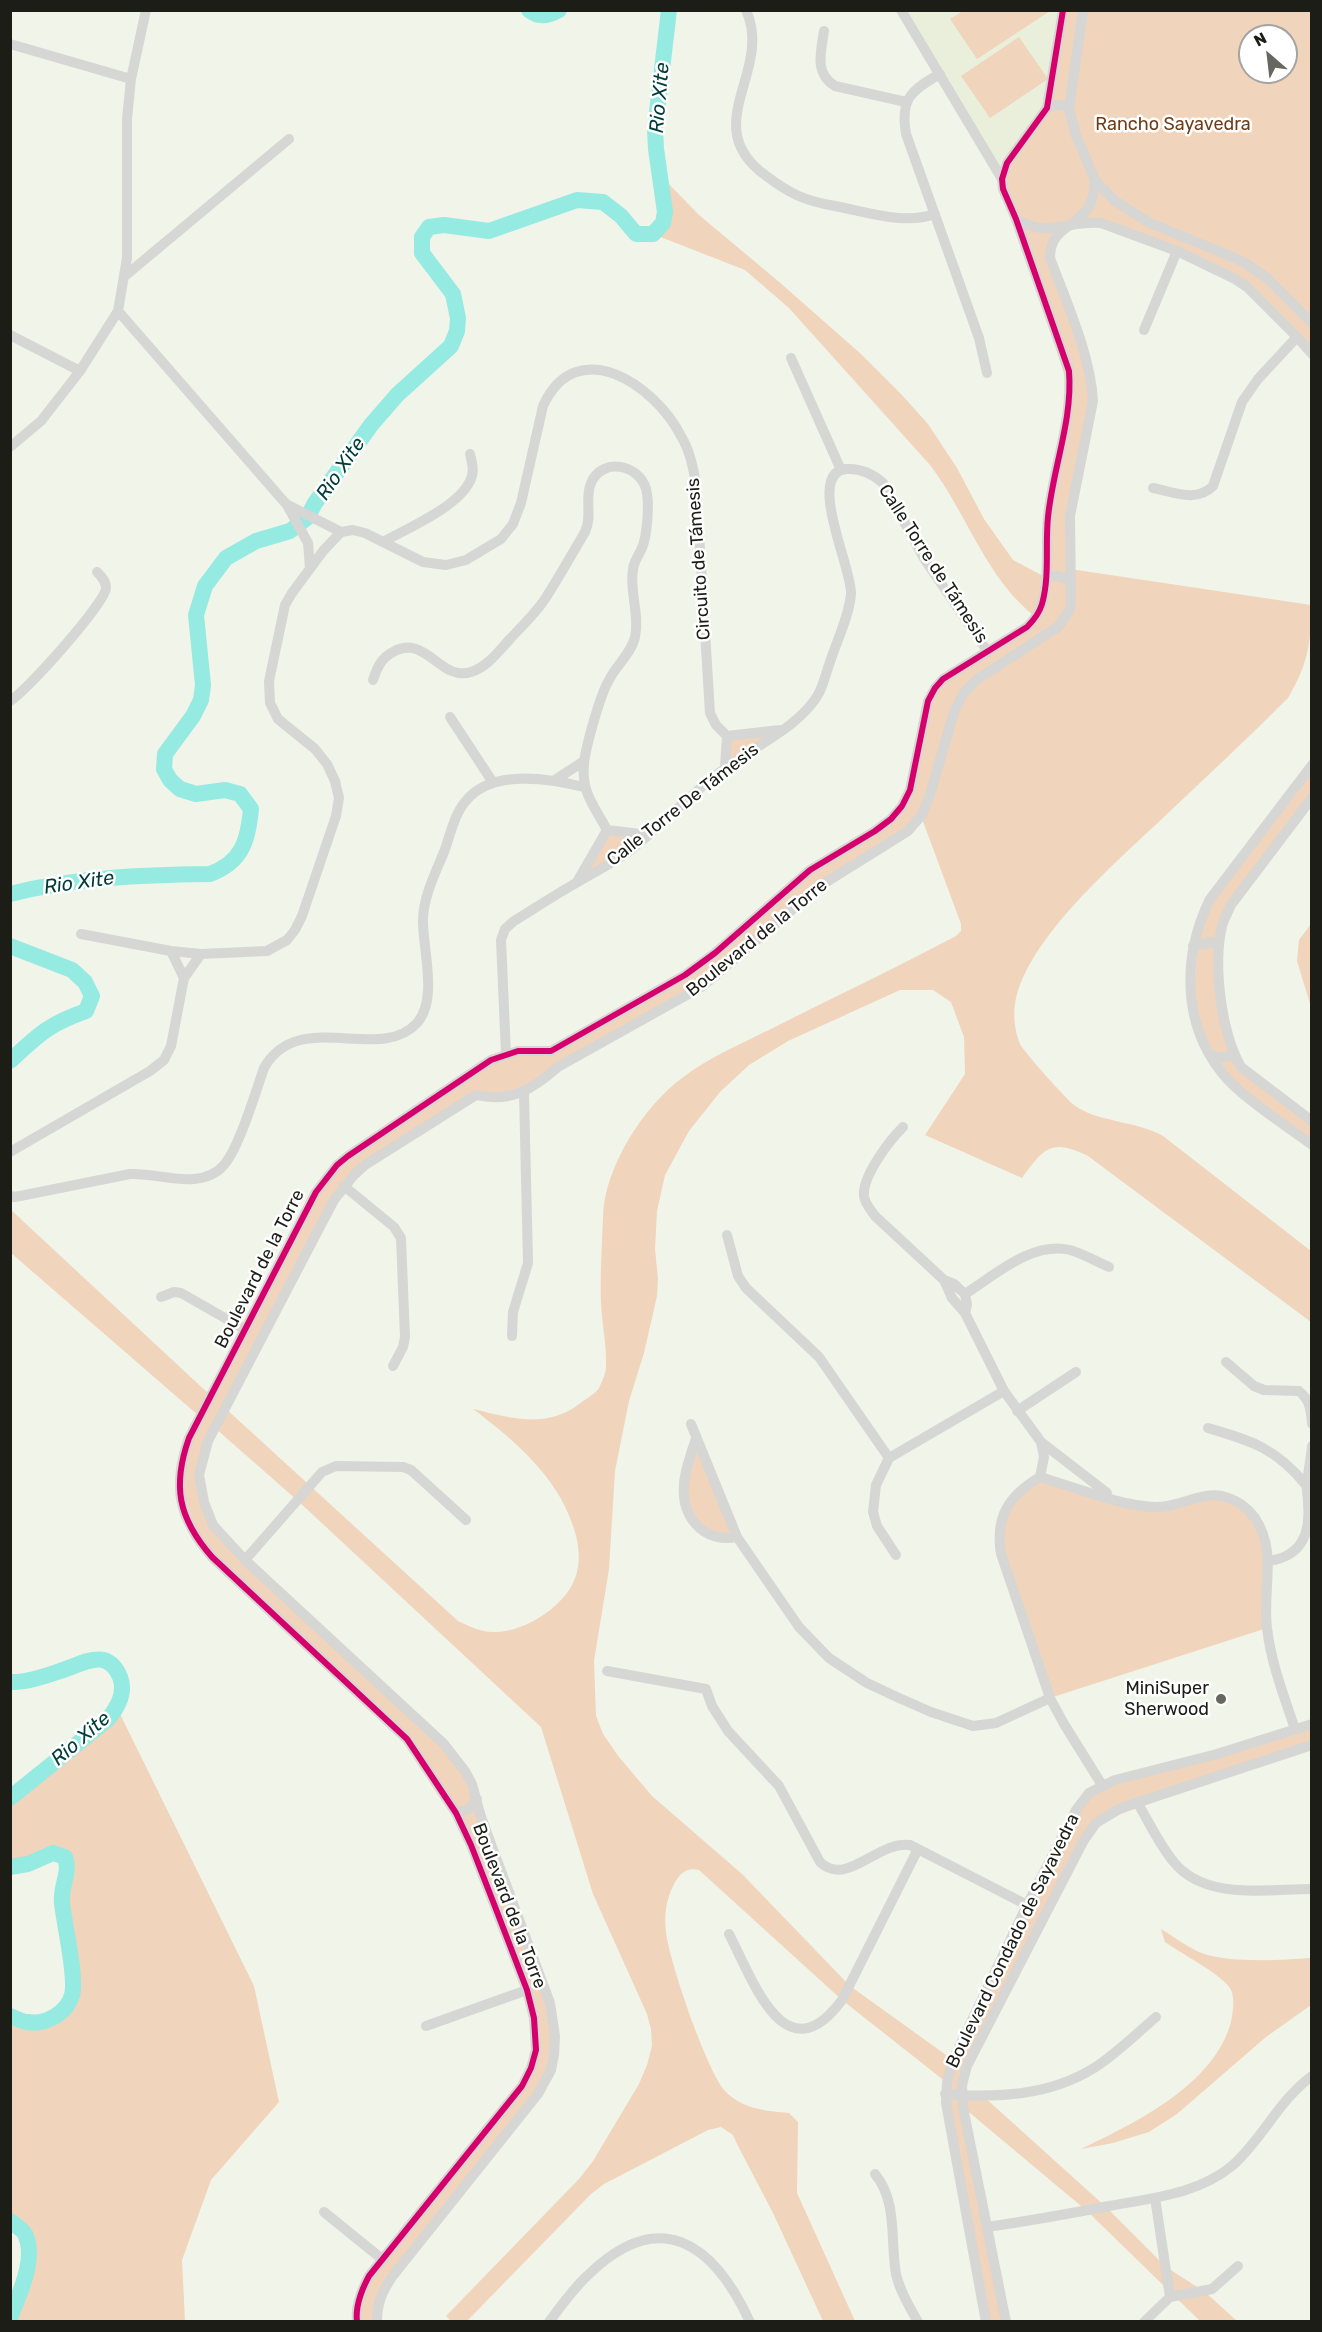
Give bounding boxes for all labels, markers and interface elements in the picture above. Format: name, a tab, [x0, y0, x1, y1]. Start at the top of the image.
north arrow	[1238, 24, 1298, 84]
text: N	[1251, 28, 1270, 51]
water label: Rio Xite	[645, 62, 675, 134]
park label: Rancho Sayavedra	[1095, 114, 1251, 136]
water label: Rio Xite	[311, 433, 371, 505]
street label: Circuito de Támesis	[683, 477, 715, 641]
street label: Calle Torre de Támesis	[874, 481, 992, 647]
street label: Calle Torre De Támesis	[603, 739, 763, 871]
water label: Rio Xite	[42, 866, 116, 900]
street label: Boulevard de la Torre	[682, 874, 832, 1002]
street label: Boulevard de la Torre	[211, 1186, 309, 1352]
place label: MiniSuper Sherwood	[1124, 1678, 1209, 1720]
marker: MiniSuper Sherwood	[1214, 1692, 1228, 1706]
water label: Rio Xite	[46, 1707, 116, 1771]
street label: Boulevard Condado de Sayavedra	[942, 1810, 1084, 2072]
street label: Boulevard de la Torre	[468, 1820, 550, 1992]

